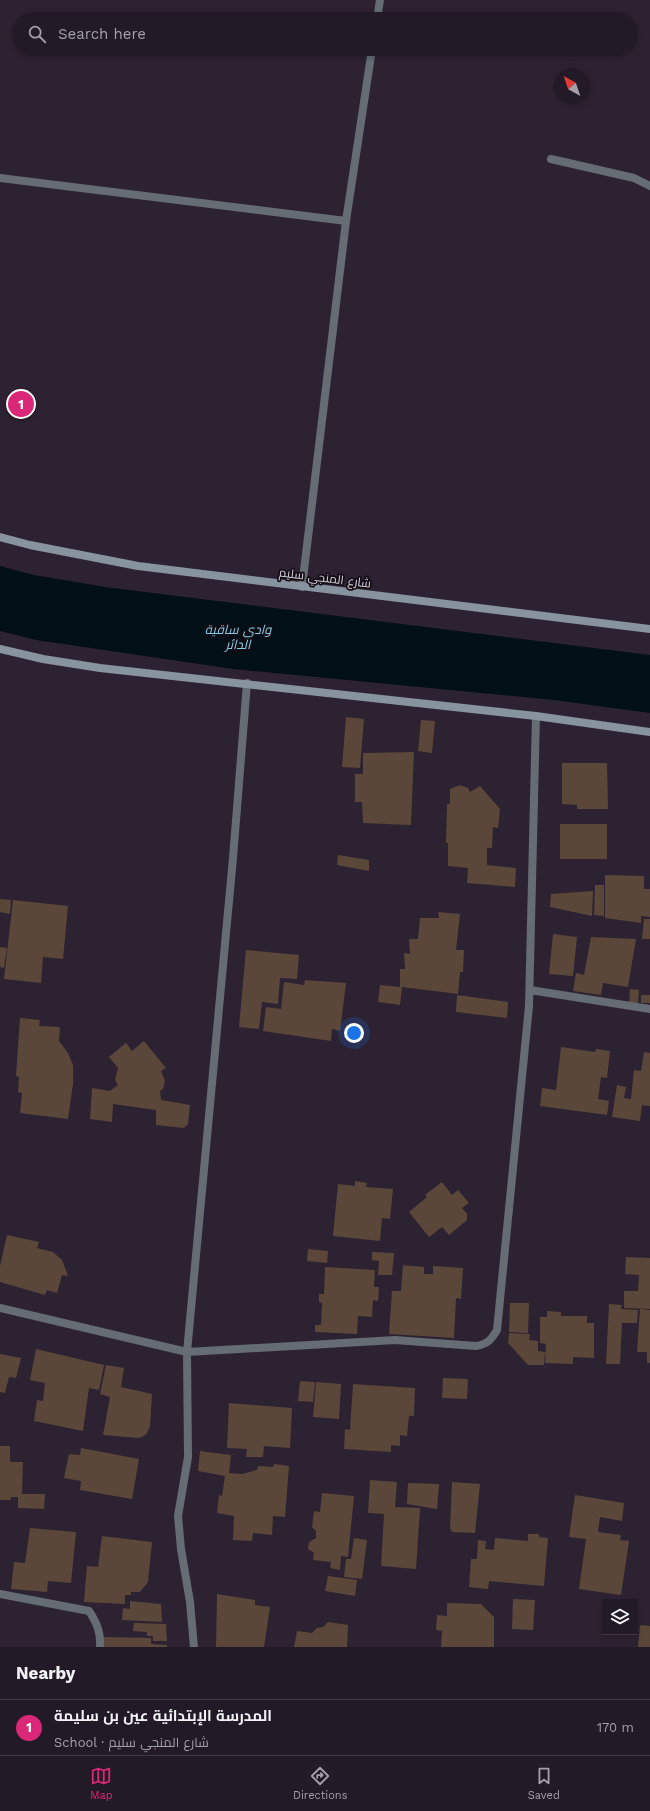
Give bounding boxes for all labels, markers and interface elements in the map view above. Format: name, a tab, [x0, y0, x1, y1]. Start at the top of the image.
search box	[12, 12, 638, 56]
icon: search	[26, 23, 48, 45]
text: Search here	[58, 25, 146, 43]
north arrow	[554, 68, 590, 104]
pin: 1	[8, 389, 34, 419]
street label: شارع المنجي سليم	[278, 565, 372, 594]
water label: وادي ساقية الدائر	[205, 622, 272, 652]
your location	[344, 1023, 364, 1043]
map controls	[602, 1599, 638, 1635]
button: layers	[602, 1599, 638, 1635]
text: Nearby	[16, 1663, 75, 1683]
text: المدرسة الإبتدائية عين بن سليمة	[54, 1707, 272, 1725]
text: 1	[26, 1720, 32, 1735]
text: 170 m	[597, 1720, 634, 1735]
text: School · شارع المنجي سليم	[54, 1735, 209, 1750]
tab: Map	[90, 1765, 113, 1802]
tab: Directions	[293, 1765, 347, 1802]
tab: Saved	[528, 1765, 560, 1802]

